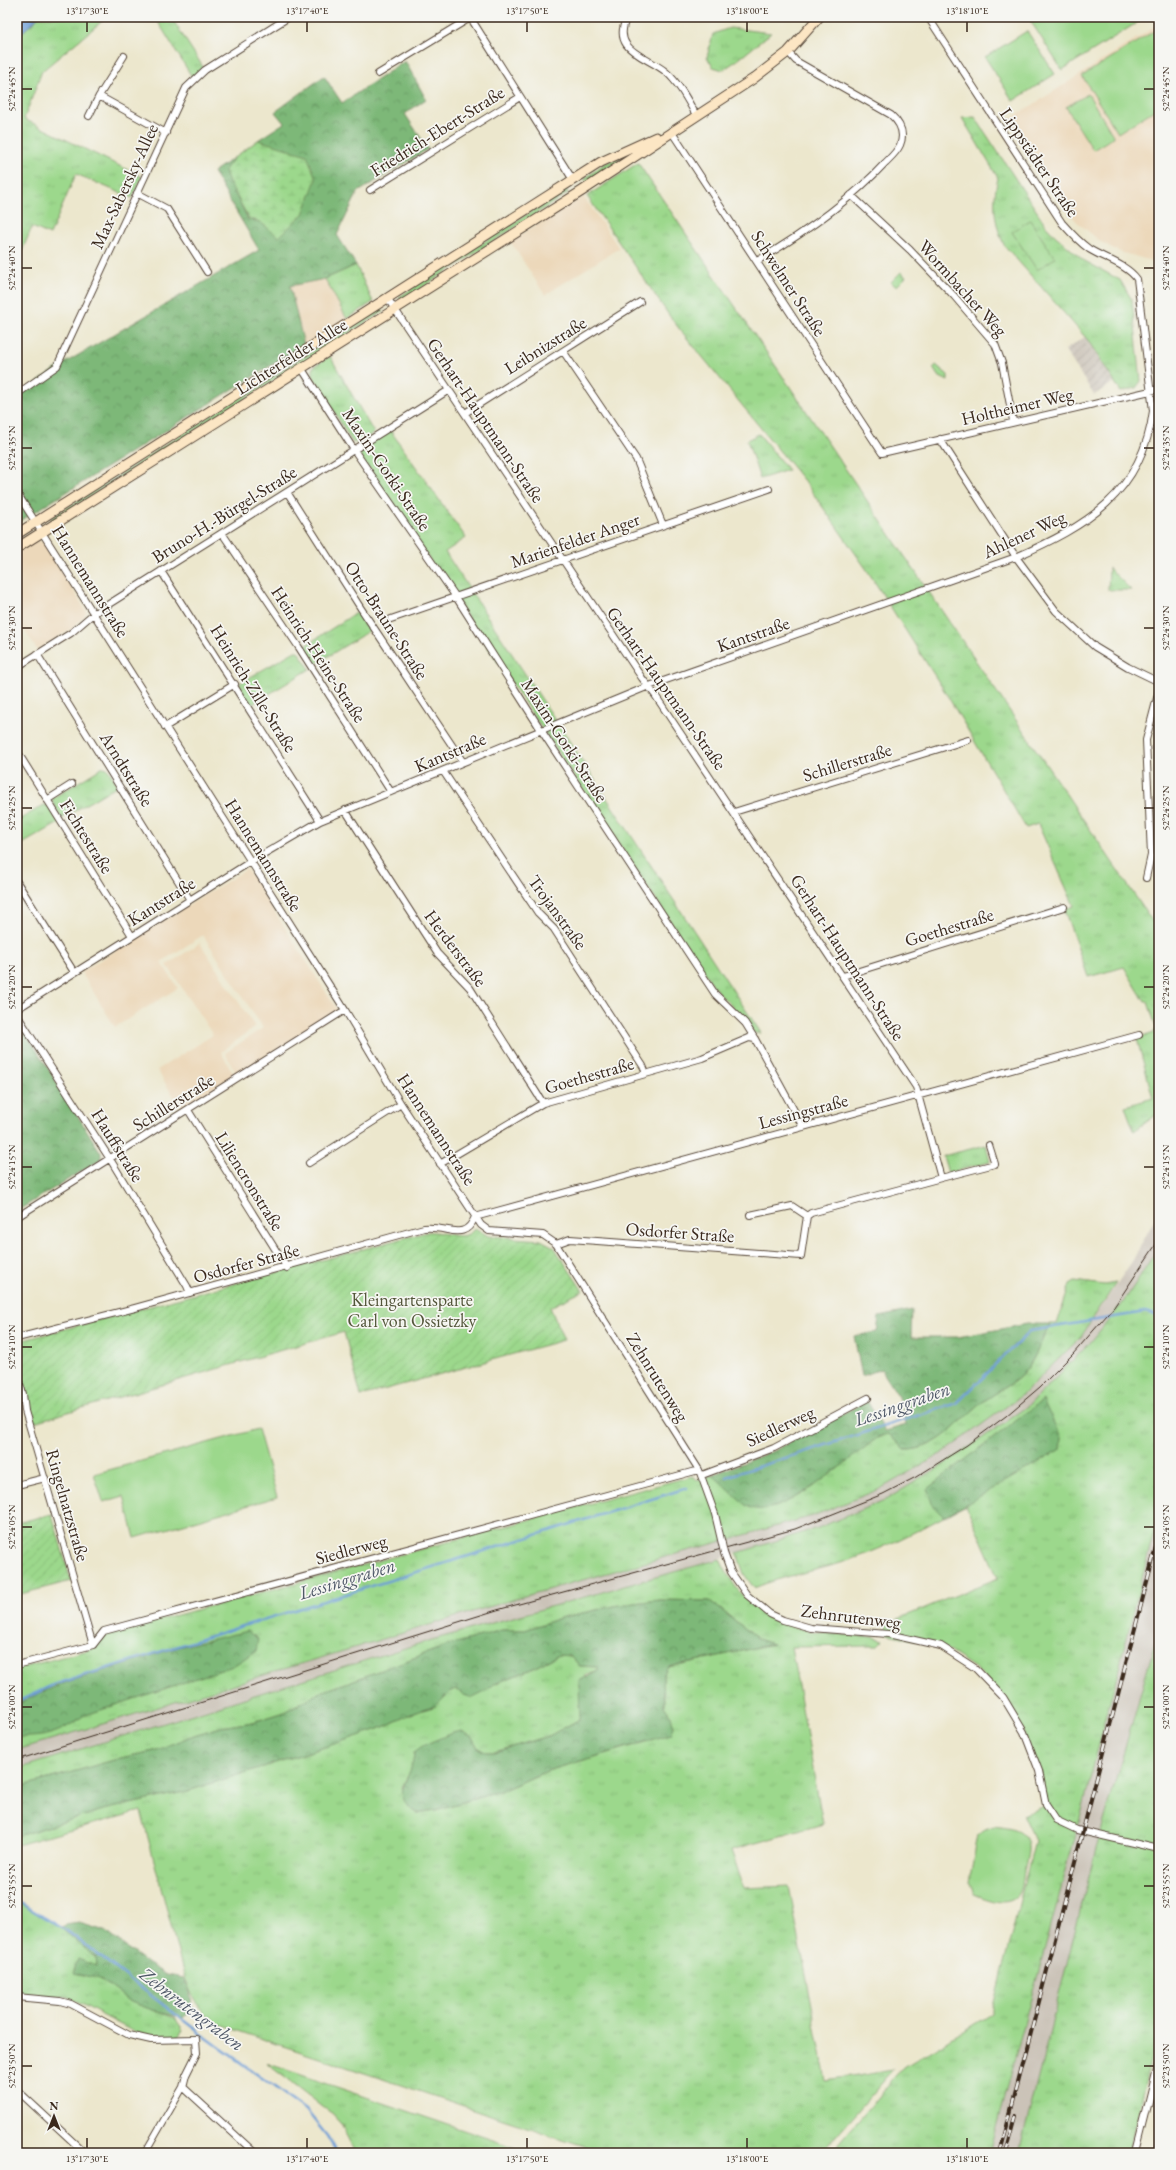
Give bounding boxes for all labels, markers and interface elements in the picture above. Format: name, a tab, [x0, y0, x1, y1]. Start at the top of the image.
text: 13°17'30"E	[66, 4, 109, 17]
text: 13°17'40"E	[286, 4, 329, 17]
text: 13°17'50"E	[506, 4, 549, 17]
text: 13°18'00"E	[726, 4, 769, 17]
text: 13°18'10"E	[946, 4, 989, 17]
text: 52°24'45"N	[5, 66, 18, 111]
text: 52°24'45"N	[1159, 66, 1172, 111]
street label: Friedrich-Ebert-Straße	[366, 80, 508, 182]
street label: Lippstädter Straße	[995, 103, 1085, 221]
street label: Max-Sabersky-Allee	[85, 120, 163, 252]
street label: Schwelmer Straße	[746, 226, 832, 340]
street label: Wormbacher Weg	[913, 235, 1013, 341]
text: 52°24'40"N	[5, 245, 18, 290]
text: 52°24'40"N	[1159, 245, 1172, 290]
street label: Leibnizstraße	[500, 311, 590, 379]
street label: Lichterfelder Allee	[231, 312, 351, 400]
street label: Gerhart-Hauptmann-Straße	[422, 333, 550, 507]
street label: Holtheimer Weg	[959, 382, 1075, 430]
street label: Maxim-Gorki-Straße	[337, 403, 437, 535]
text: 52°24'35"N	[5, 425, 18, 470]
text: 52°24'35"N	[1159, 425, 1172, 470]
street label: Bruno-H.-Bürgel-Straße	[147, 460, 301, 568]
street label: Ahlener Weg	[978, 505, 1069, 564]
street label: Marienfelder Anger	[507, 507, 643, 573]
street label: Hannemannstraße	[47, 520, 135, 642]
street label: Otto-Braune-Straße	[340, 556, 434, 684]
street label: Heinrich-Heine-Straße	[266, 581, 372, 727]
street label: Gerhart-Hauptmann-Straße	[602, 602, 732, 774]
text: 52°24'30"N	[5, 605, 18, 650]
text: 52°24'30"N	[1159, 605, 1172, 650]
street label: Kantstraße	[714, 611, 792, 657]
street label: Heinrich-Zille-Straße	[205, 620, 303, 756]
street label: Maxim-Gorki-Straße	[516, 674, 614, 806]
street label: Arndtstraße	[95, 727, 159, 810]
street label: Kantstraße	[411, 727, 489, 777]
street label: Schillerstraße	[800, 738, 894, 786]
text: 52°24'25"N	[5, 785, 18, 830]
text: 52°24'25"N	[1159, 785, 1172, 830]
street label: Fichtestraße	[55, 794, 119, 878]
street label: Hannemannstraße	[220, 794, 308, 916]
street label: Gerhart-Hauptmann-Straße	[786, 869, 910, 1045]
street label: Trojanstraße	[523, 870, 593, 954]
street label: Kantstraße	[123, 871, 199, 931]
street label: Goethestraße	[902, 903, 996, 951]
street label: Herderstraße	[420, 905, 492, 991]
text: 52°24'20"N	[5, 964, 18, 1009]
text: 52°24'20"N	[1159, 964, 1172, 1009]
street label: Goethestraße	[542, 1051, 636, 1099]
street label: Schillerstraße	[128, 1068, 218, 1136]
street label: Hannemannstraße	[392, 1069, 482, 1189]
street label: Lessingstraße	[756, 1088, 850, 1134]
street label: Hauffstraße	[86, 1104, 150, 1186]
street label: Liliencronstraße	[210, 1127, 290, 1235]
text: 52°24'15"N	[5, 1144, 18, 1189]
text: 52°24'15"N	[1159, 1144, 1172, 1189]
street label: Osdorfer Straße	[625, 1217, 735, 1247]
street label: Osdorfer Straße	[190, 1238, 302, 1288]
park label: Kleingartensparte Carl von Ossietzky	[348, 1288, 477, 1332]
text: 52°24'10"N	[5, 1324, 18, 1369]
text: 52°24'10"N	[1159, 1324, 1172, 1369]
street label: Zehnrutenweg	[622, 1328, 694, 1426]
water label: Lessinggraben	[850, 1376, 953, 1432]
street label: Siedlerweg	[742, 1400, 818, 1452]
street label: Ringelnatzstraße	[41, 1446, 95, 1564]
text: 52°24'05"N	[5, 1504, 18, 1549]
text: 52°24'05"N	[1159, 1504, 1172, 1549]
street label: Siedlerweg	[313, 1528, 389, 1570]
water label: Lessinggraben	[295, 1552, 398, 1606]
street label: Zehnrutenweg	[800, 1598, 902, 1634]
text: 52°24'00"N	[5, 1684, 18, 1729]
text: 52°24'00"N	[1159, 1684, 1172, 1729]
text: 52°23'55"N	[5, 1863, 18, 1908]
text: 52°23'55"N	[1159, 1863, 1172, 1908]
water label: Zehnrutengraben	[134, 1961, 249, 2056]
text: 52°23'50"N	[5, 2043, 18, 2088]
text: 52°23'50"N	[1159, 2043, 1172, 2088]
north arrow	[34, 2096, 74, 2136]
text: N	[50, 2099, 59, 2113]
text: 13°17'30"E	[66, 2152, 109, 2165]
text: 13°17'40"E	[286, 2152, 329, 2165]
text: 13°17'50"E	[506, 2152, 549, 2165]
text: 13°18'00"E	[726, 2152, 769, 2165]
text: 13°18'10"E	[946, 2152, 989, 2165]

